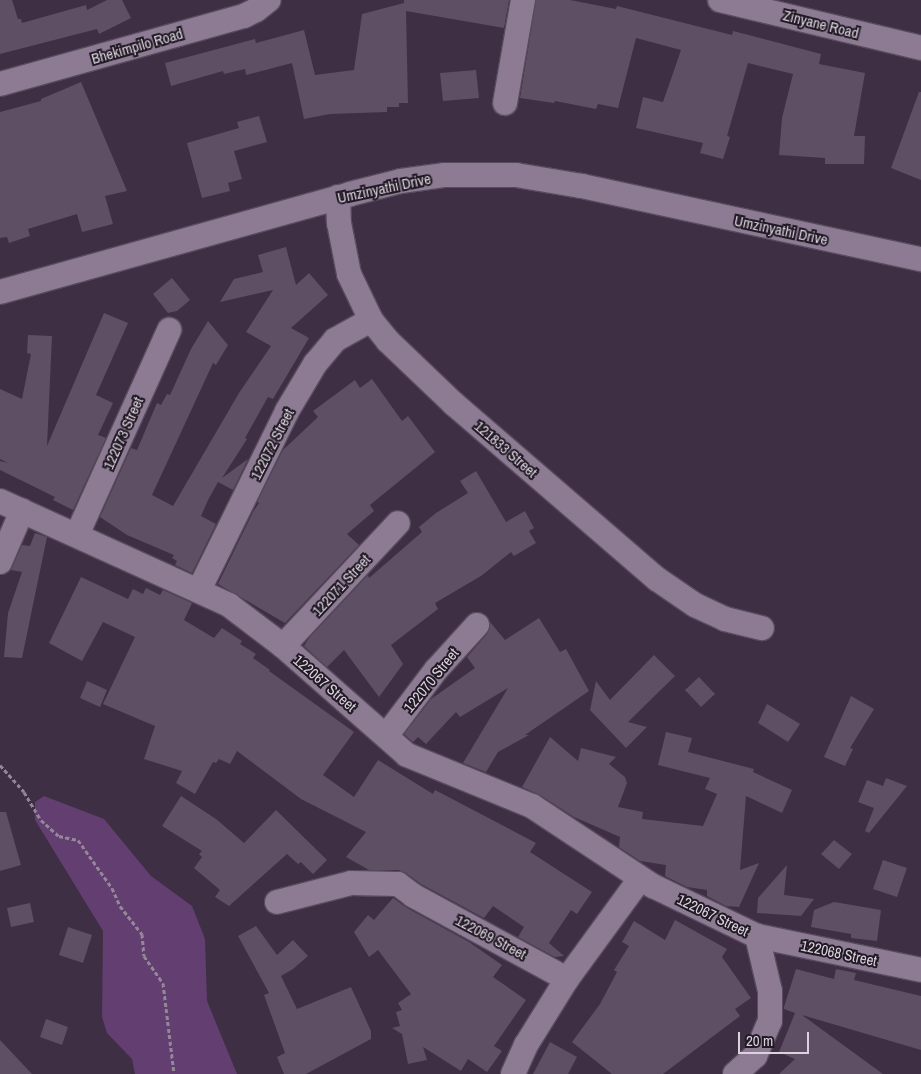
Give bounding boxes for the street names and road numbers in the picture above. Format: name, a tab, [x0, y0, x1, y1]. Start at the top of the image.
street label: Zinyane Road	[781, 6, 861, 42]
street label: Bhekimpilo Road	[89, 24, 185, 68]
street label: Umzinyathi Drive	[336, 169, 432, 207]
street label: Umzinyathi Drive	[733, 211, 829, 249]
street label: 122073 Street	[99, 394, 147, 472]
street label: 122072 Street	[246, 405, 298, 483]
street label: 121833 Street	[471, 417, 541, 481]
street label: 122071 Street	[308, 551, 374, 619]
street label: 122070 Street	[400, 644, 462, 716]
street label: 122067 Street	[290, 651, 360, 715]
street label: 122067 Street	[674, 890, 752, 940]
street label: 122069 Street	[453, 911, 529, 963]
street label: 122068 Street	[799, 936, 879, 970]

